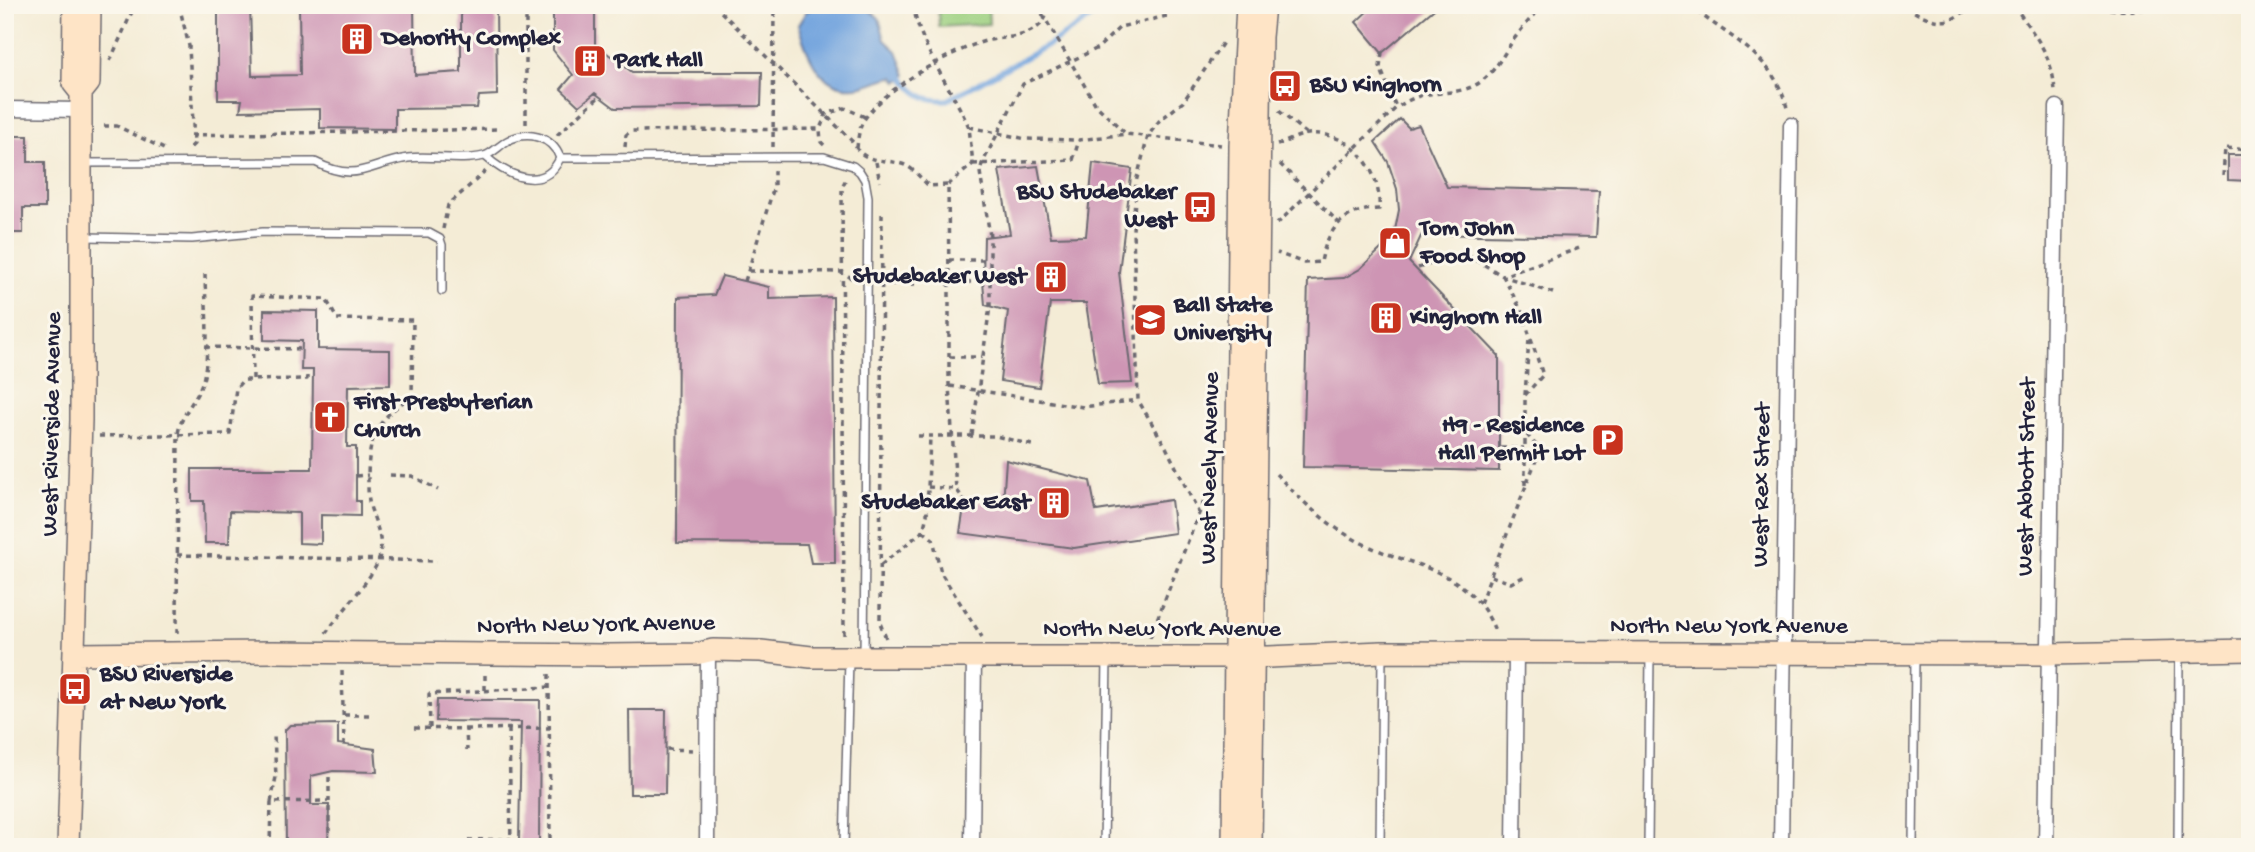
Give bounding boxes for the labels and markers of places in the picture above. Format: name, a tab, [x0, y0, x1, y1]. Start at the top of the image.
building icon: Dehority Complex	[338, 20, 376, 58]
place label: Dehority Complex	[380, 25, 561, 54]
building icon: Park Hall	[571, 42, 609, 80]
place label: Park Hall	[612, 47, 703, 76]
bus stop icon: BSU Kinghorn	[1266, 67, 1304, 105]
place label: BSU Kinghorn	[1309, 72, 1442, 101]
place label: BSU Studebaker West	[1016, 179, 1179, 236]
bus stop icon: BSU Studebaker West	[1181, 188, 1219, 226]
place label: Tom John Food Shop	[1418, 215, 1525, 272]
shop icon: Tom John Food Shop	[1376, 224, 1414, 262]
building icon: Studebaker West	[1032, 258, 1070, 296]
place label: Studebaker West	[853, 263, 1028, 292]
place label: Ball State University	[1173, 292, 1274, 349]
building icon: Kinghorn Hall	[1367, 299, 1405, 337]
school or university icon: Ball State University	[1131, 301, 1169, 339]
place label: Kinghorn Hall	[1409, 304, 1542, 333]
place label: First Presbyterian Church	[353, 389, 533, 446]
church icon: First Presbyterian Church	[311, 398, 349, 436]
place label: H9 - Residence Hall Permit Lot	[1438, 412, 1586, 469]
parking icon: H9 - Residence Hall Permit Lot	[1589, 421, 1627, 459]
building icon: Studebaker East	[1035, 484, 1073, 522]
place label: Studebaker East	[861, 489, 1032, 518]
place label: BSU Riverside at New York	[99, 661, 234, 718]
bus stop icon: BSU Riverside at New York	[56, 670, 94, 708]

